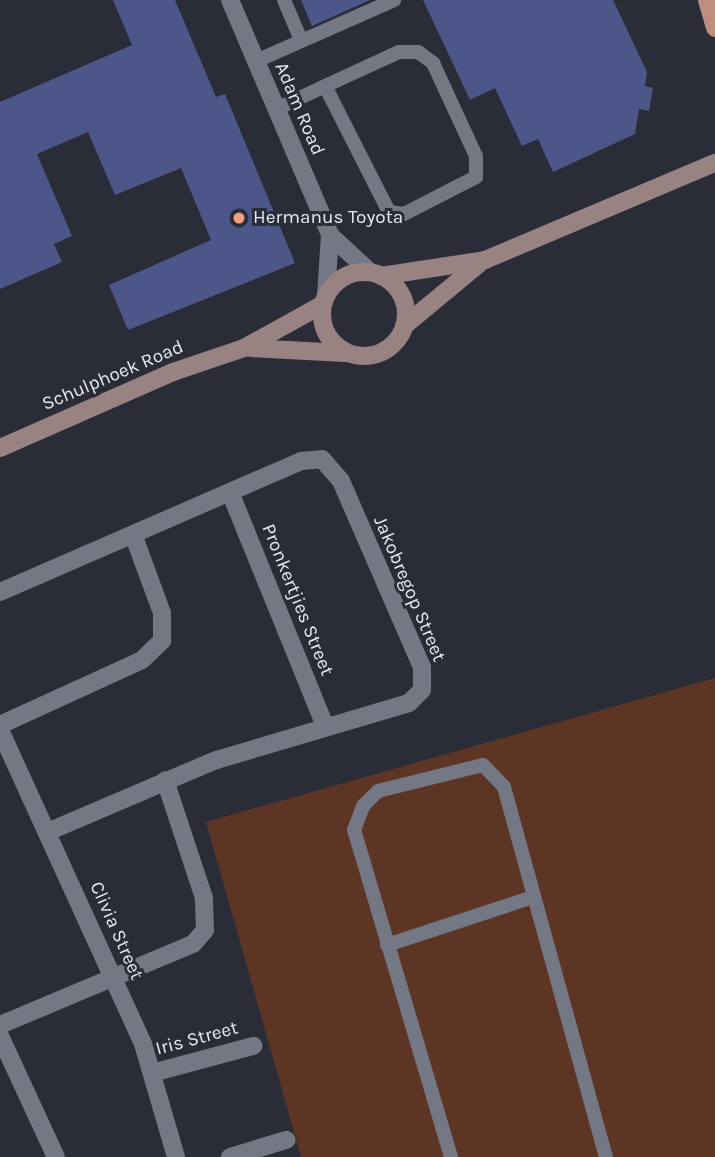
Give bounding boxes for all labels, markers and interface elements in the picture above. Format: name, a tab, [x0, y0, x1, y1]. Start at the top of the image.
street label: Adam Road	[269, 59, 329, 159]
place label: Hermanus Toyota	[253, 207, 403, 229]
marker: Hermanus Toyota	[231, 210, 247, 226]
street label: Schulphoek Road	[39, 336, 187, 416]
street label: Jakobregop Street	[368, 513, 450, 665]
street label: Pronkertjies Street	[256, 521, 338, 679]
street label: Clivia Street	[84, 878, 148, 984]
street label: Iris Street	[153, 1017, 241, 1061]

